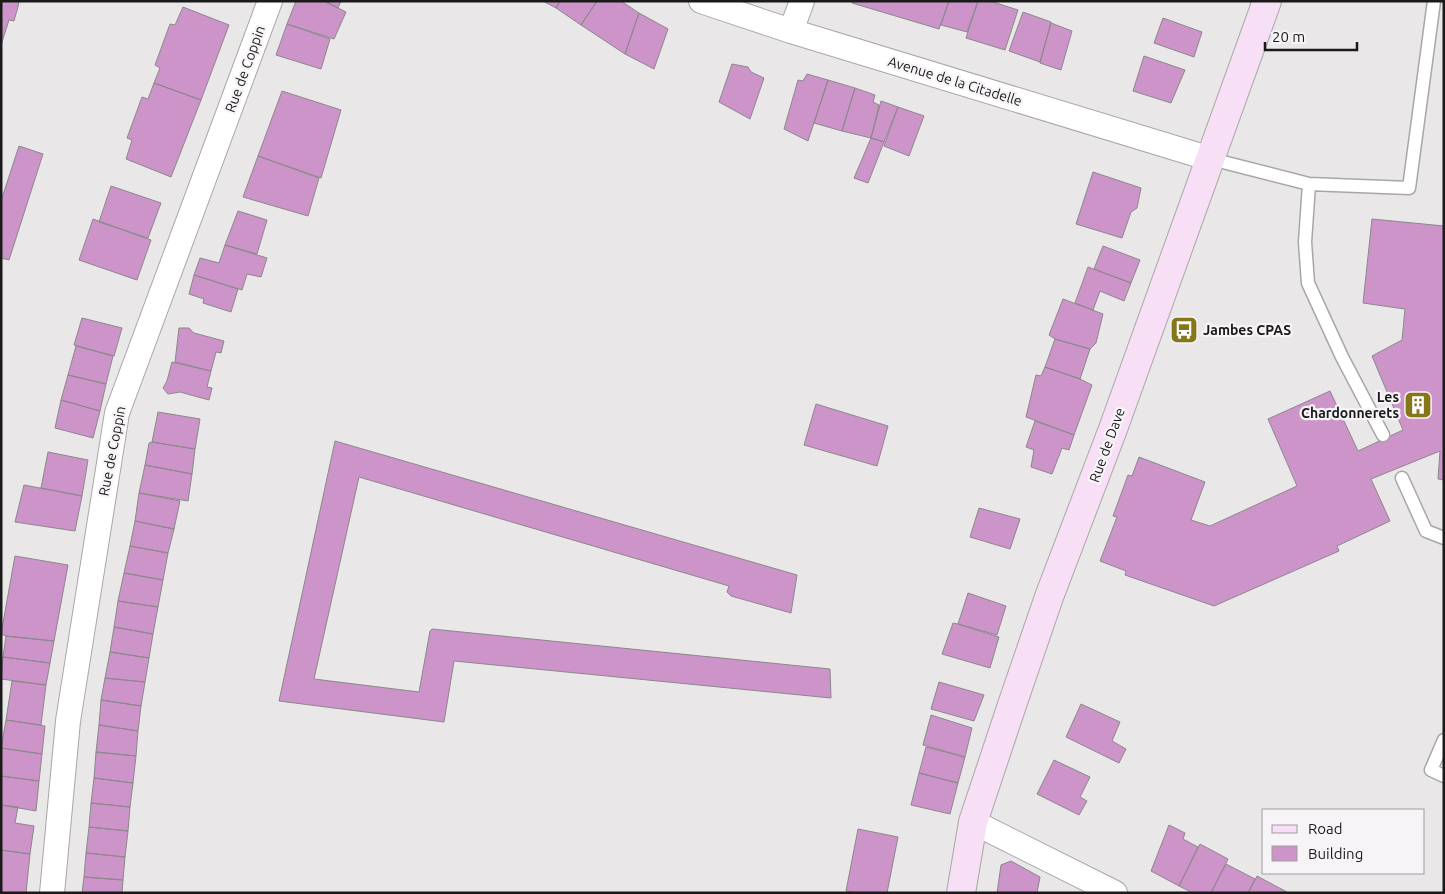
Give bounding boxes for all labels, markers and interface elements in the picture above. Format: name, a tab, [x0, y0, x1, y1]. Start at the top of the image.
scale bar	[1265, 20, 1358, 52]
street label: Rue de Coppin	[222, 23, 268, 115]
text: 20 m	[1272, 28, 1305, 45]
street label: Avenue de la Citadelle	[886, 53, 1024, 109]
bus stop icon: Jambes CPAS	[1169, 315, 1199, 345]
place label: Jambes CPAS	[1203, 322, 1291, 338]
place label: Les Chardonnerets	[1301, 389, 1399, 421]
building icon: Les Chardonnerets	[1403, 390, 1433, 420]
street label: Rue de Coppin	[95, 405, 129, 497]
street label: Rue de Dave	[1086, 405, 1128, 485]
legend	[1262, 809, 1425, 874]
text: Road	[1308, 820, 1343, 837]
text: Building	[1308, 845, 1363, 862]

